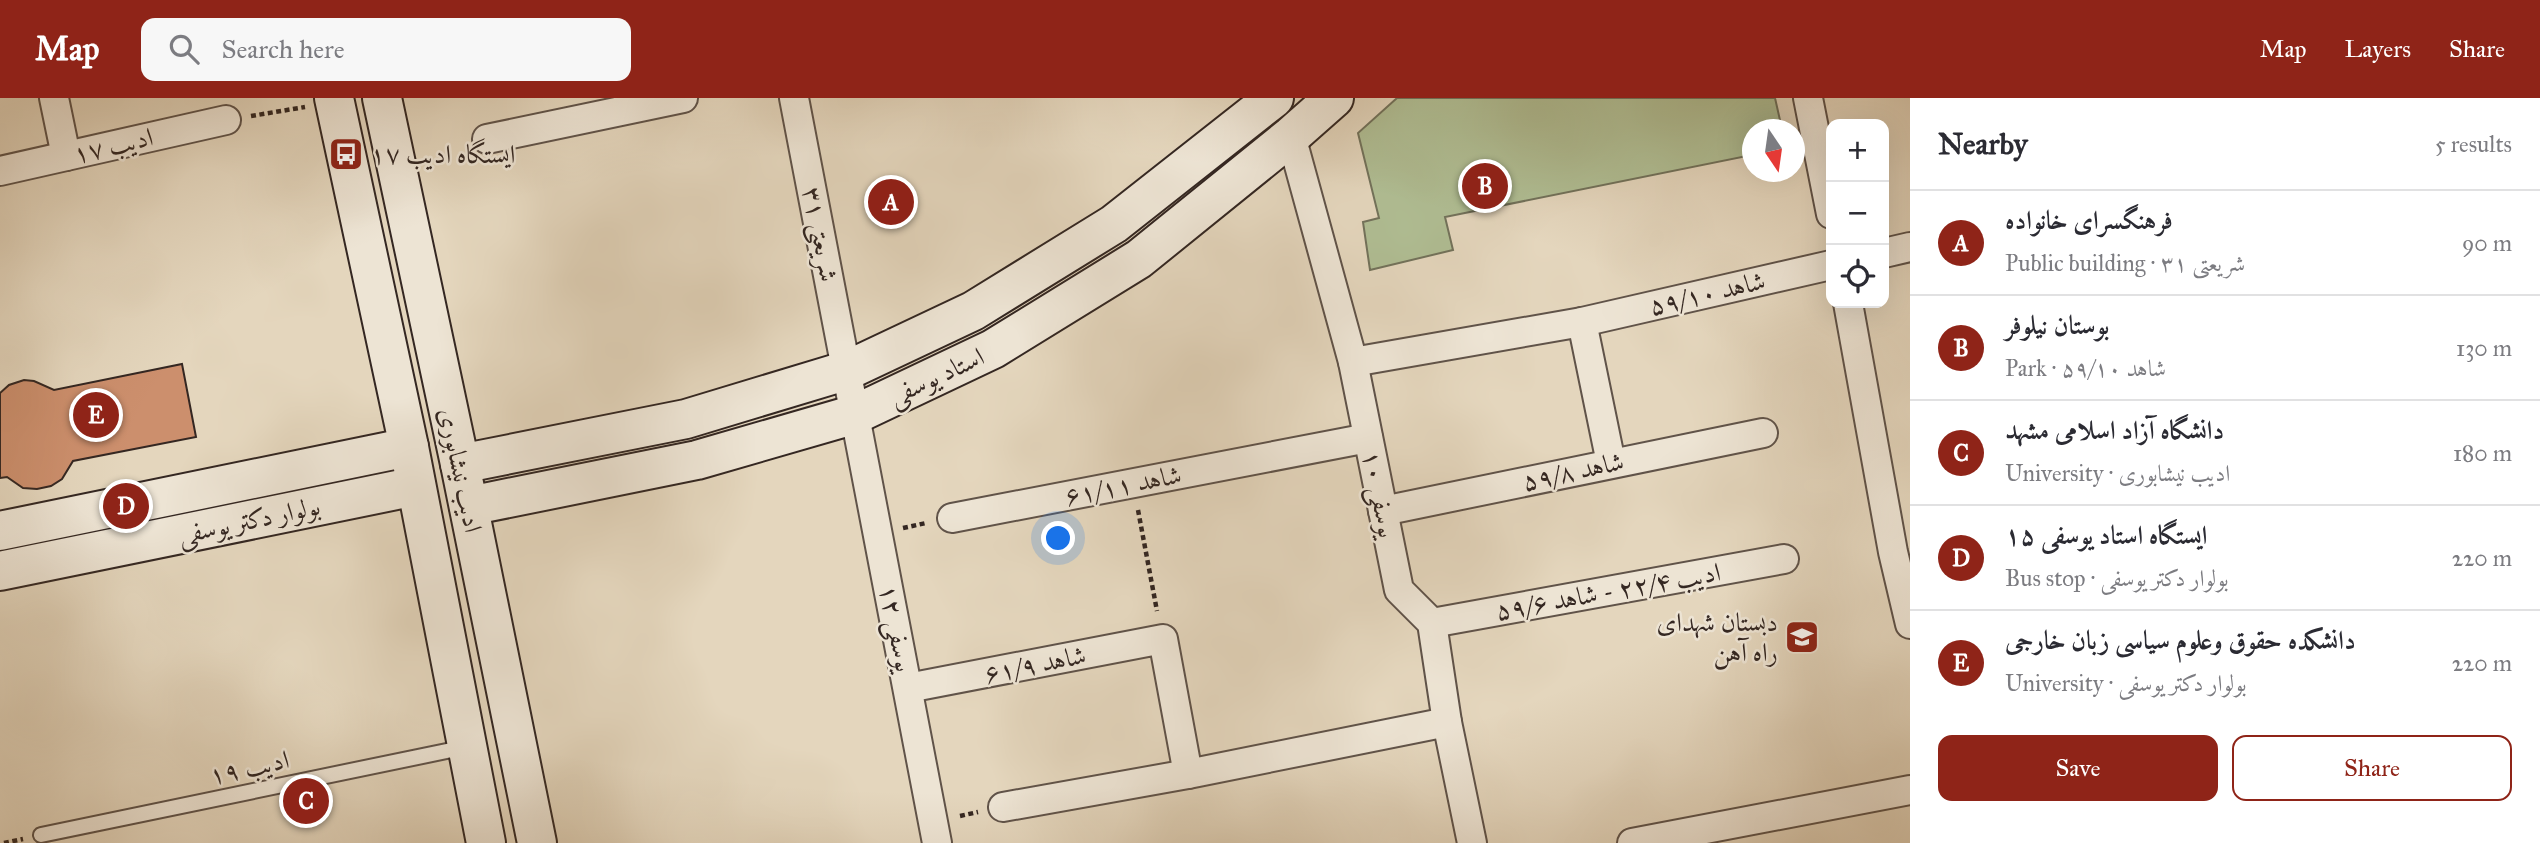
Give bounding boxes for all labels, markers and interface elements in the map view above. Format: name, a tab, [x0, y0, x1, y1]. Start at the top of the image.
search box	[141, 18, 631, 81]
text: Map	[35, 29, 99, 69]
icon: search	[165, 30, 203, 68]
text: Search here	[221, 33, 345, 65]
text: Map	[2260, 34, 2307, 64]
text: Layers	[2345, 34, 2411, 64]
text: Share	[2449, 34, 2505, 64]
north arrow	[1742, 119, 1805, 182]
map controls	[1826, 119, 1889, 308]
button: +	[1826, 119, 1889, 182]
street label: ادیب ۱۷	[70, 120, 156, 171]
text: Nearby	[1938, 126, 2028, 162]
text: 5 results	[2435, 130, 2512, 158]
bus stop icon: ایستگاه ادیب ۱۷	[327, 135, 365, 173]
place label: ایستگاه ادیب ۱۷	[370, 138, 515, 171]
pin: B	[1462, 160, 1508, 212]
pin: A	[868, 176, 914, 228]
button: −	[1826, 182, 1889, 245]
street label: شریعتی ۳۱	[793, 184, 846, 285]
text: فرهنگسرای خانواده	[2005, 204, 2173, 236]
text: A	[1953, 229, 1969, 257]
text: 90 m	[2462, 229, 2512, 257]
button: locate	[1826, 245, 1889, 308]
text: Public building · شریعتی ۳۱	[2005, 249, 2245, 277]
street label: شاهد ۵۹/‍۱۰	[1646, 264, 1768, 322]
text: بوستان نیلوفر	[2005, 309, 2109, 341]
text: B	[1953, 334, 1969, 362]
text: 130 m	[2456, 334, 2512, 362]
street label: استاد یوسفی	[883, 340, 990, 415]
text: Park · شاهد ۵۹/‍۱۰	[2005, 354, 2166, 382]
pin: E	[73, 389, 119, 441]
street label: ادیب نیشابوری	[431, 405, 490, 535]
text: دانشگاه آزاد اسلامی مشهد	[2005, 414, 2224, 446]
text: C	[1953, 439, 1969, 467]
text: 180 m	[2453, 439, 2512, 467]
street label: شاهد ۵۹/۸	[1519, 445, 1627, 497]
street label: یوسفی ۱۰	[1353, 448, 1405, 543]
street label: شاهد ۶۱/۱۱	[1062, 458, 1184, 512]
text: University · ادیب نیشابوری	[2005, 459, 2230, 487]
pin: D	[103, 480, 149, 532]
street label: بولوار دکتر یوسفی	[175, 489, 324, 554]
text: ایستگاه استاد یوسفی ۱۵	[2005, 519, 2207, 551]
your location	[1041, 521, 1075, 555]
text: D	[1952, 544, 1970, 572]
text: 220 m	[2452, 544, 2512, 572]
street label: ادیب ۲۲/۴ - شاهد ۵۹/۶	[1493, 555, 1723, 628]
text: Bus stop · بولوار دکتر یوسفی	[2005, 564, 2229, 592]
street label: یوسفی ۱۲	[870, 582, 922, 677]
place label: دبستان شهدای راه آهن	[1656, 606, 1778, 670]
school or university icon: دبستان شهدای راه آهن	[1783, 618, 1821, 656]
text: دانشکده حقوق وعلوم سیاسی زبان خارجی	[2005, 624, 2356, 656]
street label: شاهد ۶۱/۹	[981, 638, 1089, 690]
text: E	[1953, 649, 1969, 677]
text: 220 m	[2452, 649, 2512, 677]
text: University · بولوار دکتر یوسفی	[2005, 669, 2247, 697]
button: Save	[1938, 735, 2218, 801]
button: Share	[2232, 735, 2512, 801]
street label: ادیب ۱۹	[206, 743, 292, 792]
pin: C	[283, 775, 329, 827]

